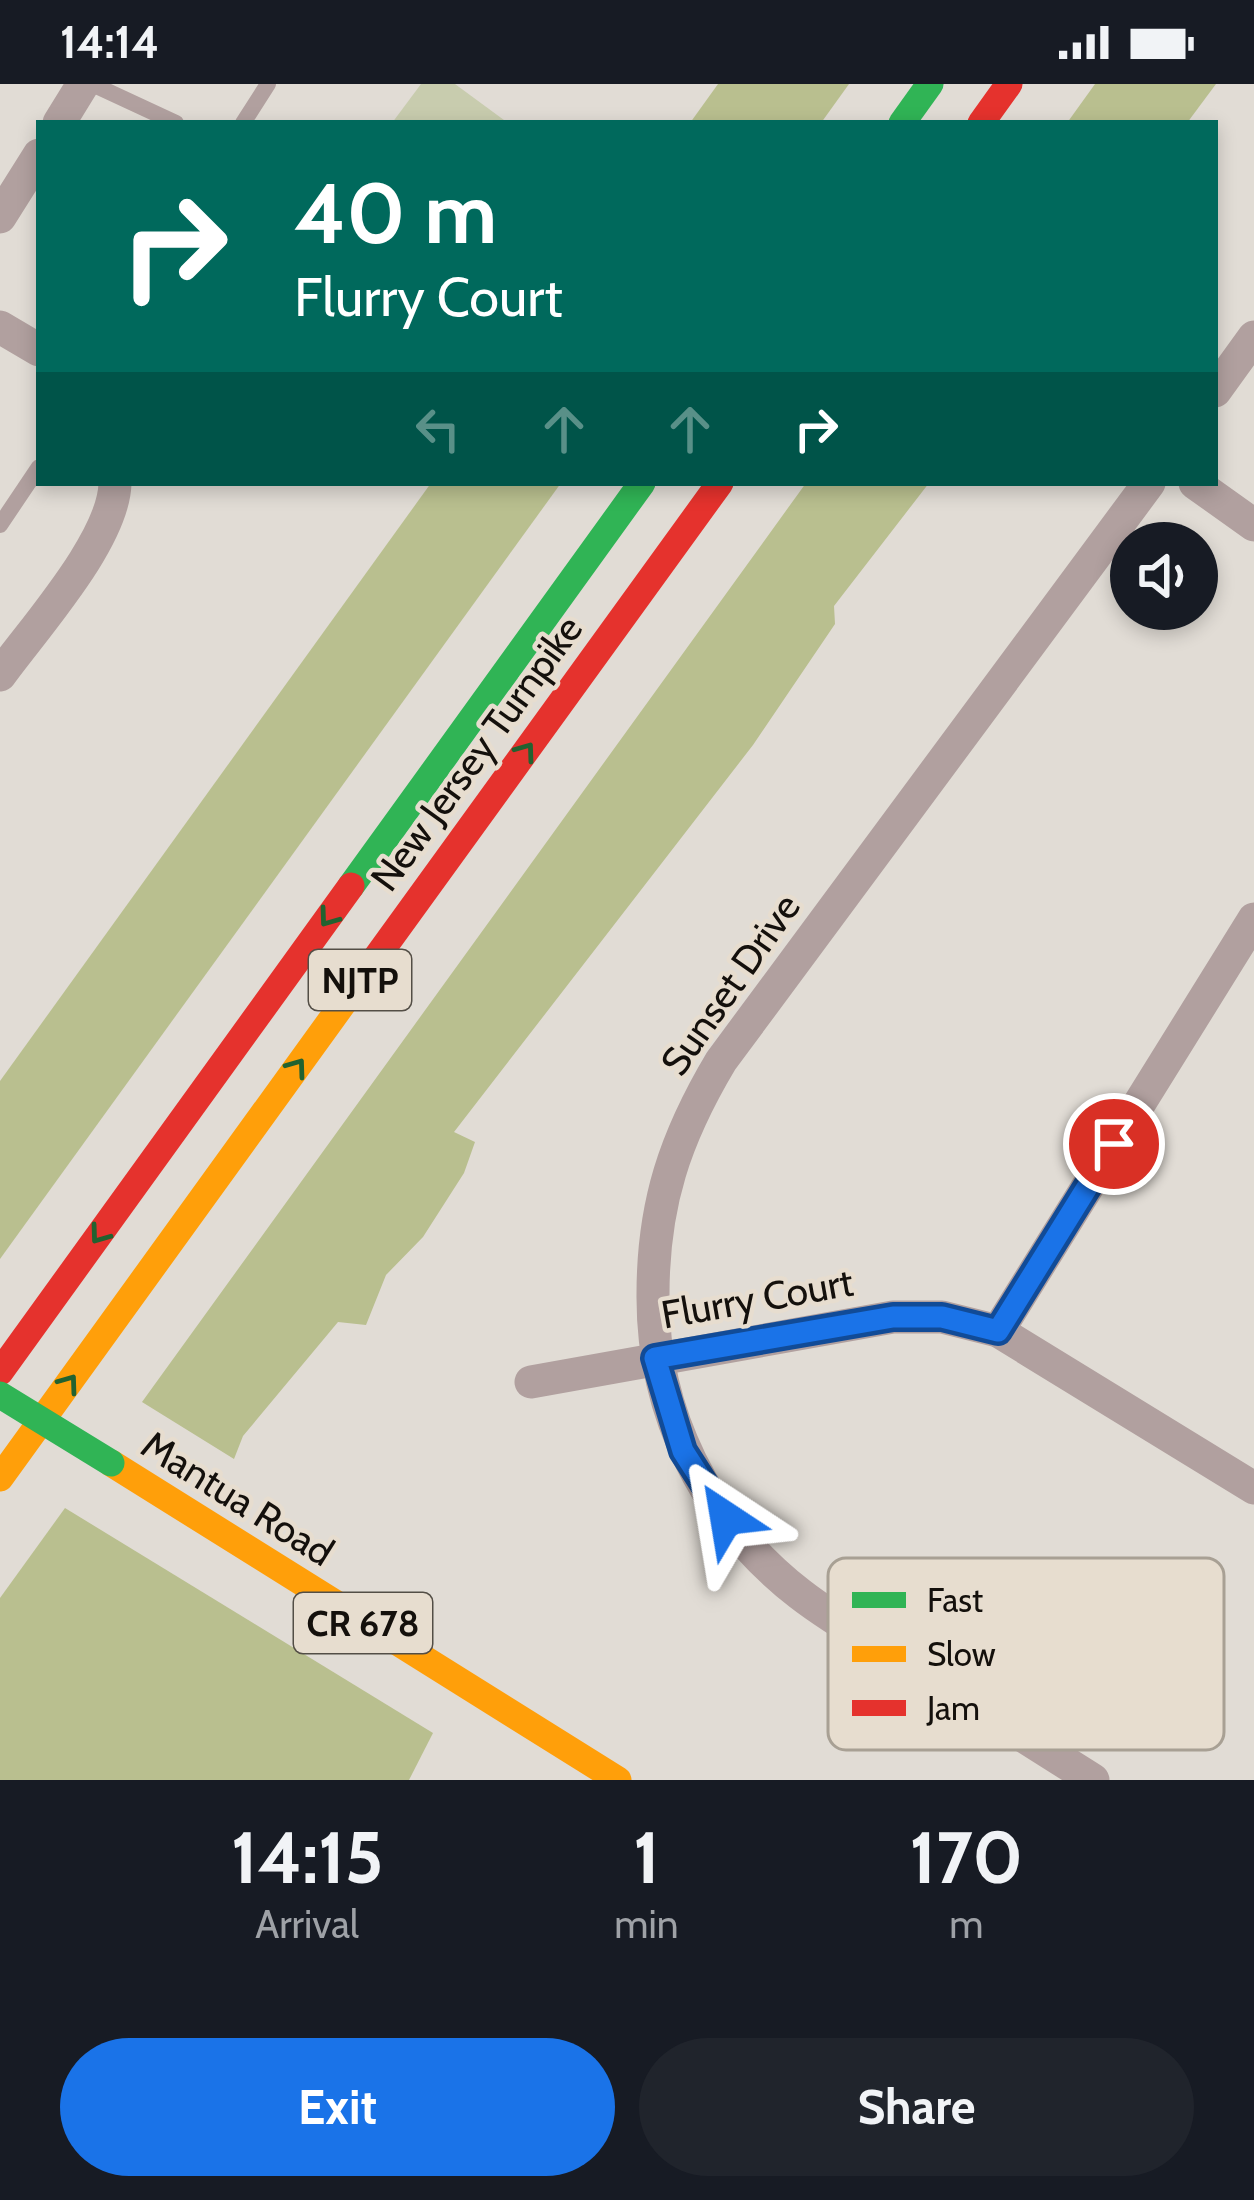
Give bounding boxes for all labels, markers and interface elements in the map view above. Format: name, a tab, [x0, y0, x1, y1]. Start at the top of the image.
text: 14:14	[60, 15, 159, 69]
text: 40 m	[294, 162, 497, 264]
icon: right	[96, 168, 252, 324]
text: Flurry Court	[294, 264, 563, 330]
icon: left	[405, 396, 471, 462]
icon: ahead	[531, 396, 597, 462]
icon: ahead	[657, 396, 723, 462]
icon: right	[783, 396, 849, 462]
map controls	[1110, 522, 1218, 630]
button: sound	[1110, 522, 1218, 630]
street label: New Jersey Turnpike	[360, 606, 592, 900]
one-way arrow	[512, 742, 534, 764]
street label: Sunset Drive	[650, 884, 810, 1084]
one-way arrow	[320, 905, 342, 926]
road number: NJTP	[309, 950, 411, 1010]
one-way arrow	[283, 1059, 305, 1080]
pin	[1063, 1093, 1165, 1195]
icon: arrive	[1081, 1111, 1147, 1177]
one-way arrow	[92, 1222, 114, 1243]
street label: Flurry Court	[657, 1258, 857, 1338]
one-way arrow	[54, 1375, 76, 1396]
street label: Mantua Road	[133, 1420, 343, 1576]
position arrow	[663, 1455, 789, 1581]
legend	[828, 1558, 1224, 1750]
text: Fast	[927, 1580, 983, 1620]
road number: CR 678	[294, 1593, 432, 1653]
text: Slow	[927, 1634, 996, 1674]
text: Jam	[926, 1688, 980, 1728]
text: 14:15	[231, 1814, 383, 1901]
text: 1	[633, 1814, 660, 1901]
text: 170	[910, 1814, 1023, 1901]
text: Arrival	[255, 1900, 359, 1948]
text: min	[614, 1900, 679, 1948]
text: m	[949, 1900, 983, 1948]
button: Exit	[60, 2038, 615, 2176]
button: Share	[639, 2038, 1194, 2176]

